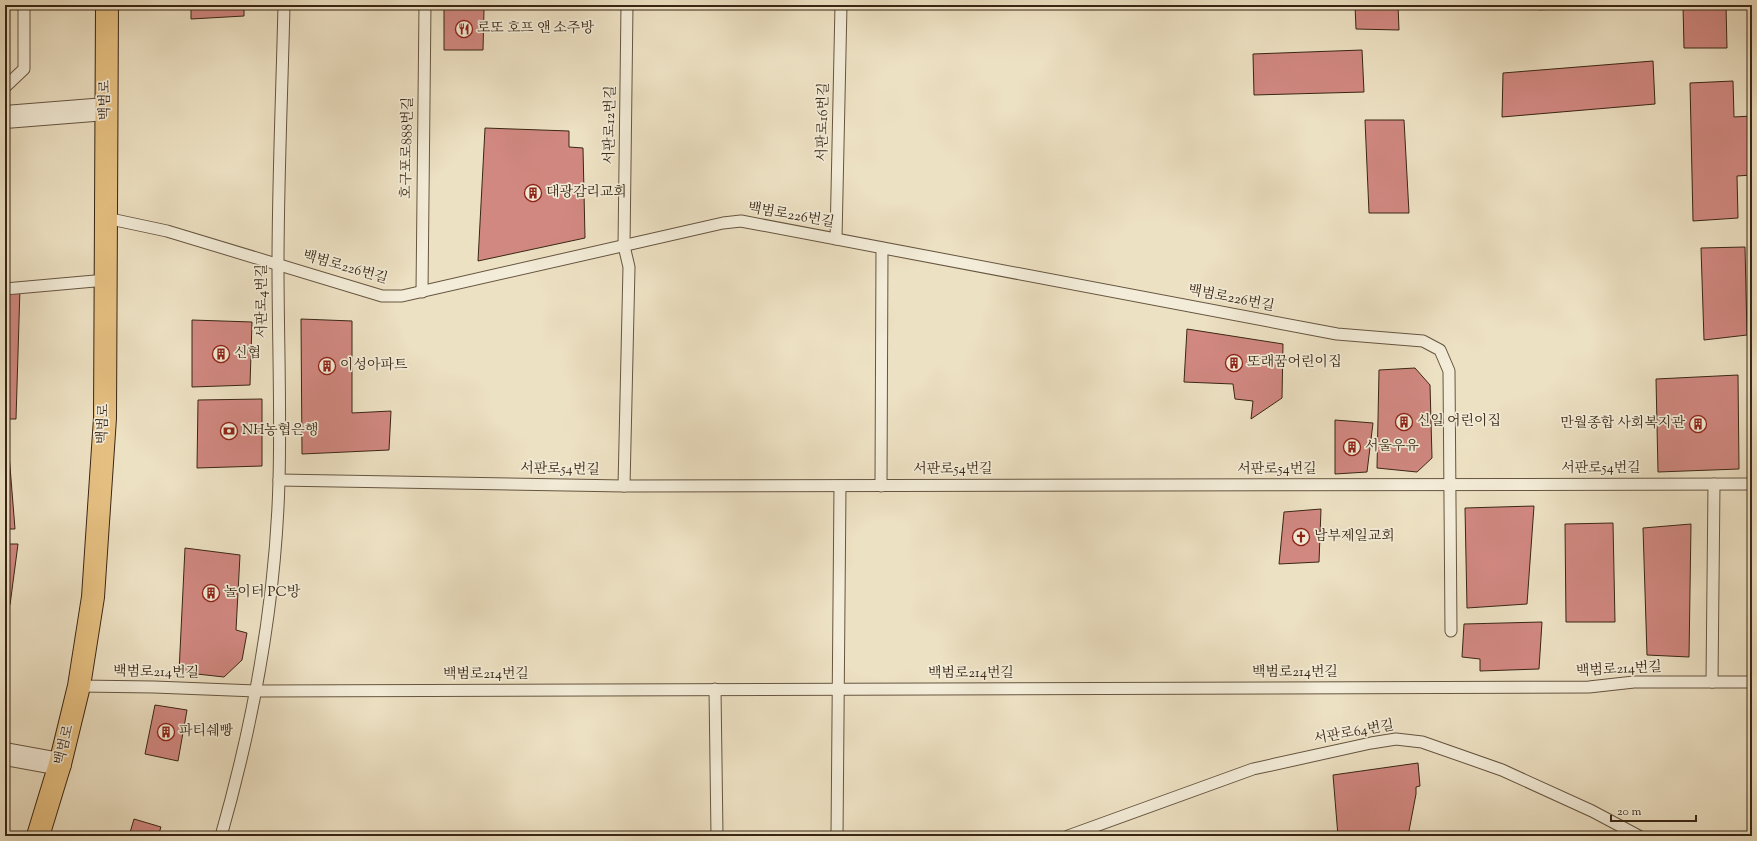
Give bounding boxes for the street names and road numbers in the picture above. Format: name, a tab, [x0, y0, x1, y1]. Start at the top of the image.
street label: 백범로	[96, 79, 116, 120]
street label: 서판로16번길	[813, 82, 835, 162]
street label: 서판로12번길	[600, 85, 622, 165]
street label: 호구포로888번길	[397, 97, 419, 199]
street label: 백범로226번길	[746, 199, 836, 233]
street label: 백범로226번길	[300, 246, 390, 290]
street label: 서판로4번길	[253, 264, 273, 338]
street label: 백범로226번길	[1186, 281, 1276, 317]
street label: 백범로	[93, 403, 115, 445]
street label: 서판로54번길	[520, 459, 600, 481]
street label: 서판로54번길	[1561, 459, 1641, 479]
street label: 서판로54번길	[913, 460, 993, 480]
street label: 서판로54번길	[1237, 460, 1317, 480]
street label: 백범로214번길	[1576, 658, 1662, 682]
street label: 백범로214번길	[113, 662, 199, 684]
street label: 백범로214번길	[1252, 663, 1338, 683]
street label: 백범로214번길	[928, 664, 1014, 684]
street label: 백범로214번길	[443, 665, 529, 685]
street label: 서판로64번길	[1312, 716, 1396, 750]
street label: 백범로	[50, 722, 80, 767]

